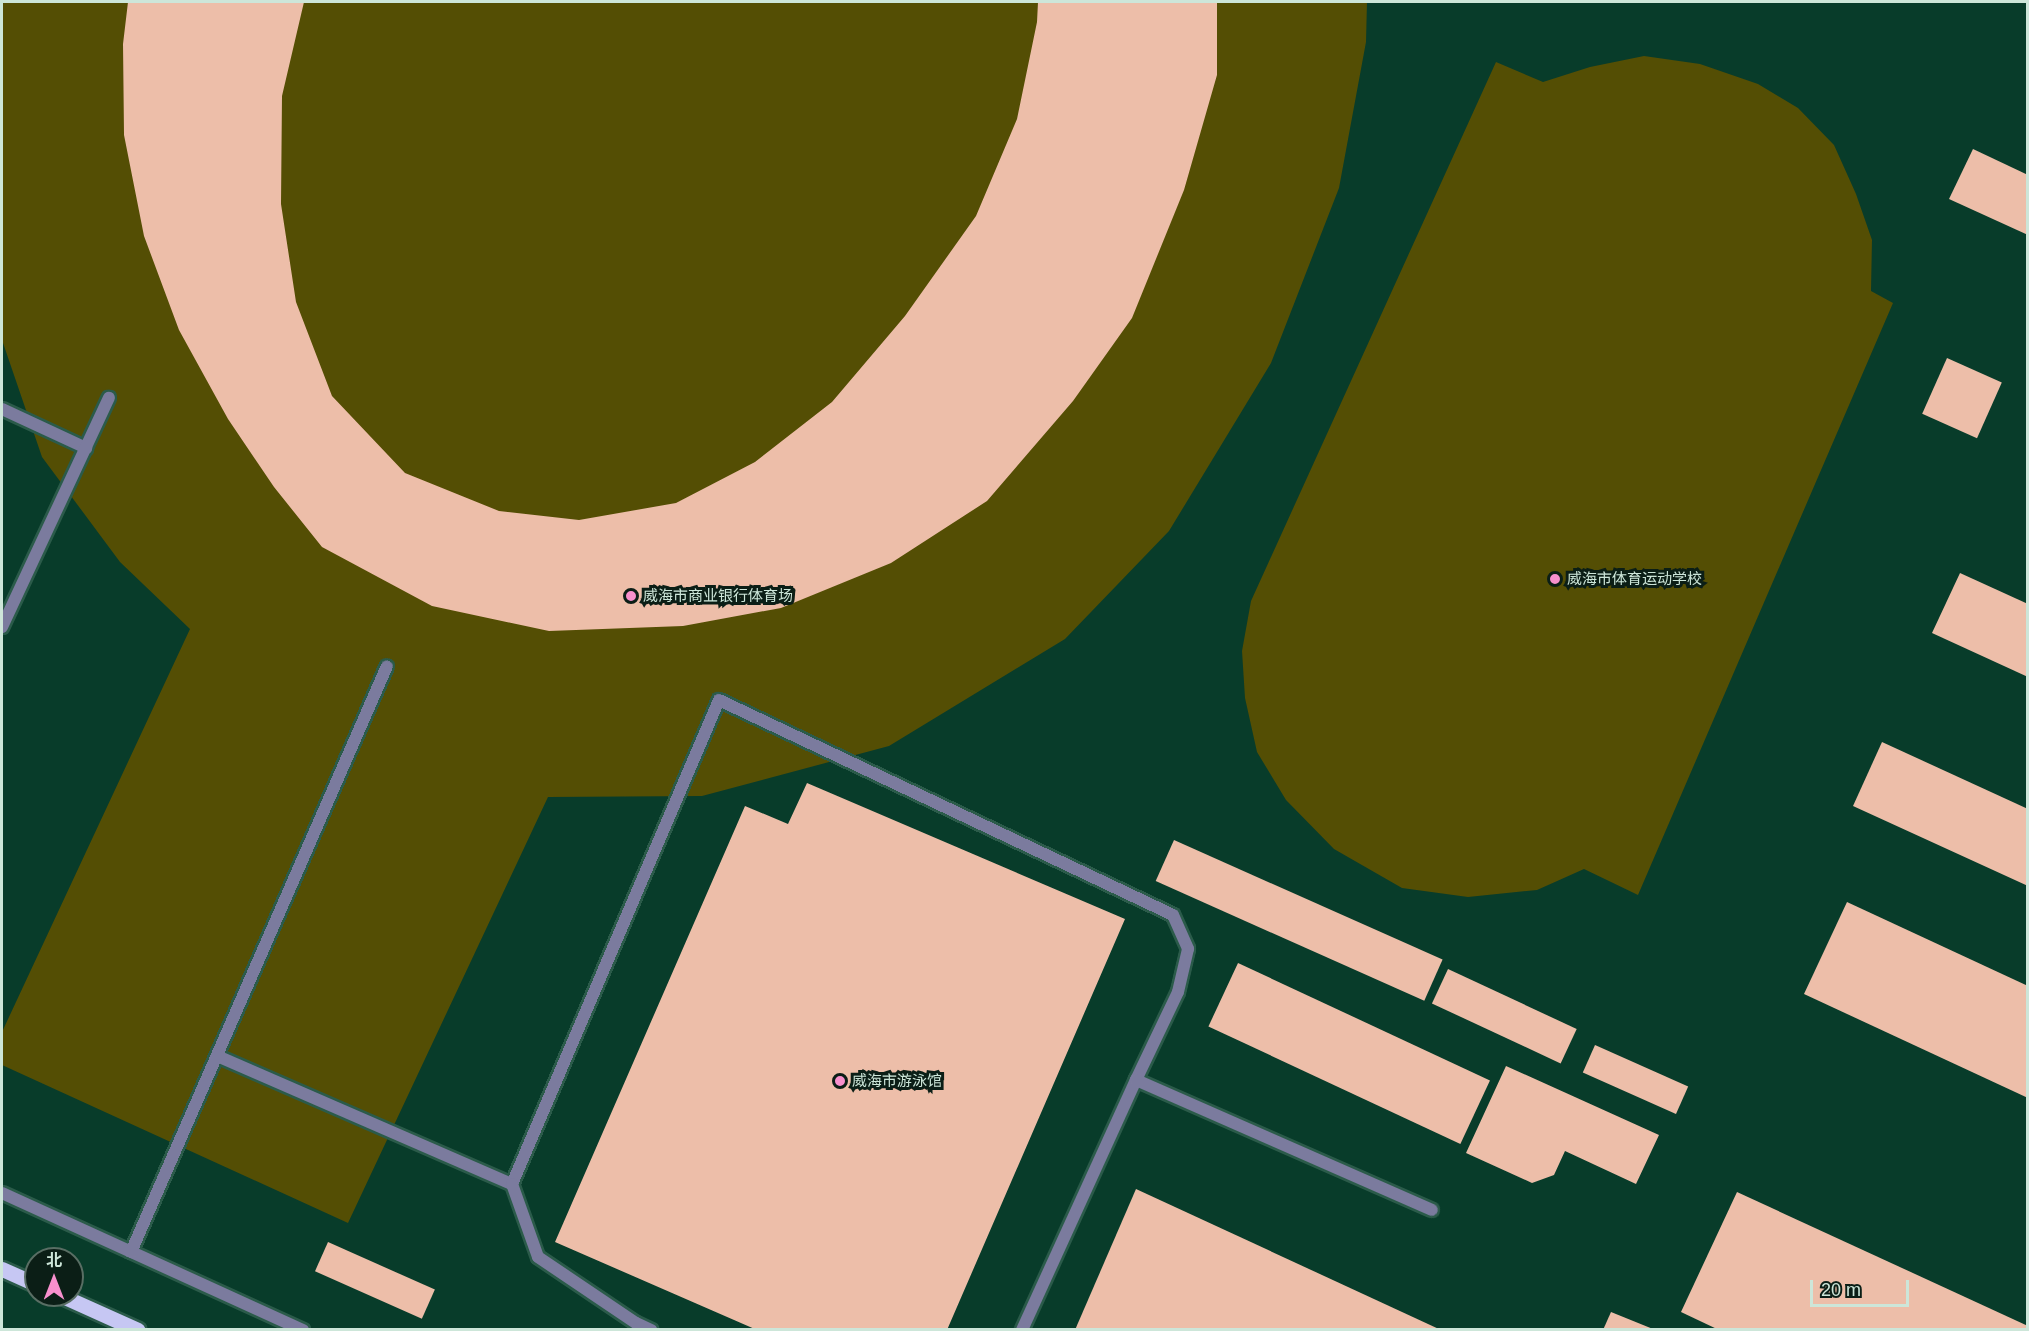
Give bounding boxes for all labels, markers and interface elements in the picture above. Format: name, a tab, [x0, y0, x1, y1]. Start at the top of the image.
place label: 威海市体育运动学校	[1567, 570, 1702, 588]
marker: 威海市体育运动学校	[1548, 572, 1562, 586]
place label: 威海市商业银行体育场	[643, 587, 793, 605]
marker: 威海市商业银行体育场	[624, 589, 638, 603]
place label: 威海市游泳馆	[852, 1072, 942, 1090]
marker: 威海市游泳馆	[833, 1074, 847, 1088]
north arrow	[24, 1247, 84, 1307]
text: 北	[46, 1252, 62, 1269]
scale bar	[1813, 1268, 1912, 1306]
text: 20 m	[1821, 1280, 1861, 1300]

